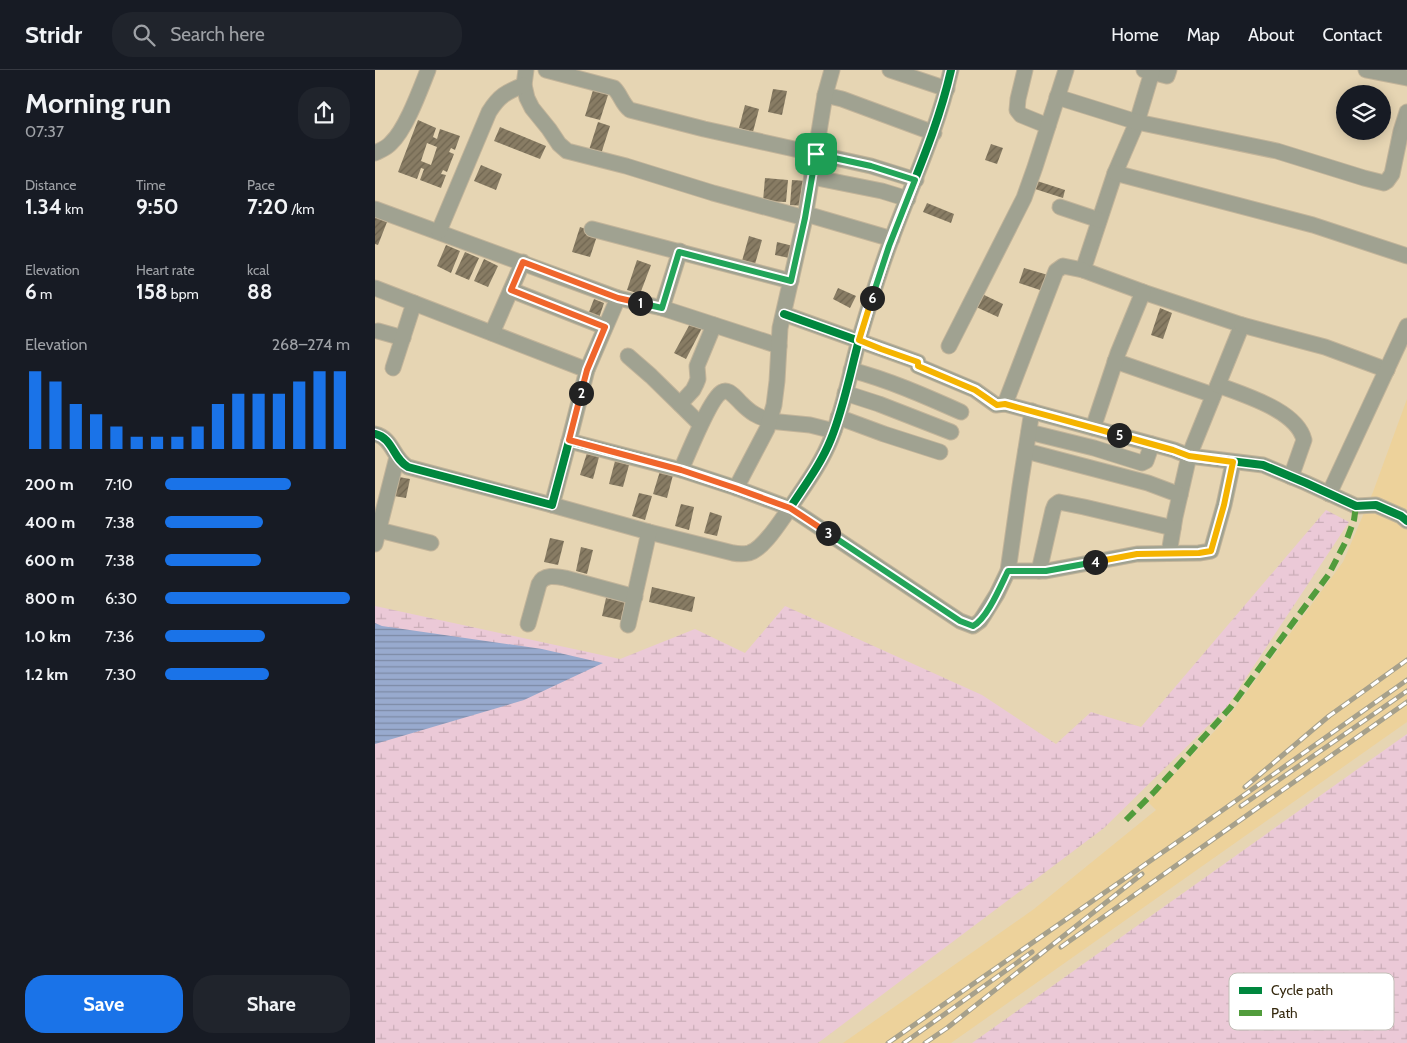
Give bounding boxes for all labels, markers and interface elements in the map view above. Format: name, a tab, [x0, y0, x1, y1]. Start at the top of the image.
search box	[112, 12, 462, 57]
text: Stridr	[25, 20, 82, 49]
icon: search	[130, 21, 158, 49]
text: Search here	[170, 23, 265, 46]
text: Home	[1111, 24, 1159, 46]
text: Map	[1187, 24, 1220, 46]
text: About	[1248, 24, 1294, 46]
text: Contact	[1322, 24, 1382, 46]
map controls	[1336, 85, 1391, 140]
button: layers	[1336, 85, 1391, 140]
text: Morning run	[25, 86, 171, 120]
button: share	[298, 87, 350, 139]
text: 07:37	[25, 122, 64, 141]
pin	[795, 133, 837, 175]
icon: arrive	[802, 140, 830, 168]
text: Distance	[25, 176, 77, 194]
text: Time	[136, 176, 166, 194]
text: Pace	[247, 176, 275, 194]
text: 1.34	[25, 194, 62, 219]
text: 9:50	[136, 194, 179, 219]
text: 7:20	[247, 194, 288, 219]
text: km	[62, 200, 83, 218]
text: /km	[288, 200, 315, 218]
text: Elevation	[25, 261, 80, 279]
text: Heart rate	[136, 261, 195, 279]
text: kcal	[247, 261, 269, 279]
text: 6	[25, 279, 37, 304]
text: 158	[136, 279, 168, 304]
text: 88	[247, 279, 272, 304]
text: m	[37, 285, 52, 303]
text: bpm	[168, 285, 199, 303]
pin: 6	[859, 286, 885, 310]
text: 6	[869, 289, 876, 307]
pin: 1	[627, 290, 653, 316]
text: 1	[638, 294, 643, 312]
text: Elevation	[25, 335, 88, 354]
text: 268–274 m	[272, 335, 350, 354]
pin: 2	[569, 380, 593, 406]
text: 2	[578, 384, 585, 402]
pin: 5	[1107, 422, 1131, 448]
text: 5	[1116, 426, 1123, 444]
text: 200 m	[25, 475, 74, 494]
text: 7:10	[105, 475, 133, 494]
text: 400 m	[25, 513, 75, 532]
text: 7:38	[105, 513, 135, 532]
pin: 3	[815, 520, 841, 546]
text: 3	[825, 524, 832, 542]
pin: 4	[1083, 550, 1107, 574]
text: 600 m	[25, 551, 74, 570]
text: 7:38	[105, 551, 135, 570]
text: 4	[1091, 553, 1100, 571]
text: 800 m	[25, 589, 75, 608]
text: 6:30	[105, 589, 137, 608]
text: 1.0 km	[25, 627, 71, 646]
text: 7:36	[105, 627, 134, 646]
text: 1.2 km	[25, 665, 68, 684]
text: 7:30	[105, 665, 136, 684]
legend	[1229, 973, 1394, 1030]
button: Save	[25, 975, 183, 1033]
button: Share	[193, 975, 350, 1033]
text: Cycle path	[1271, 981, 1333, 999]
text: Path	[1271, 1004, 1298, 1022]

